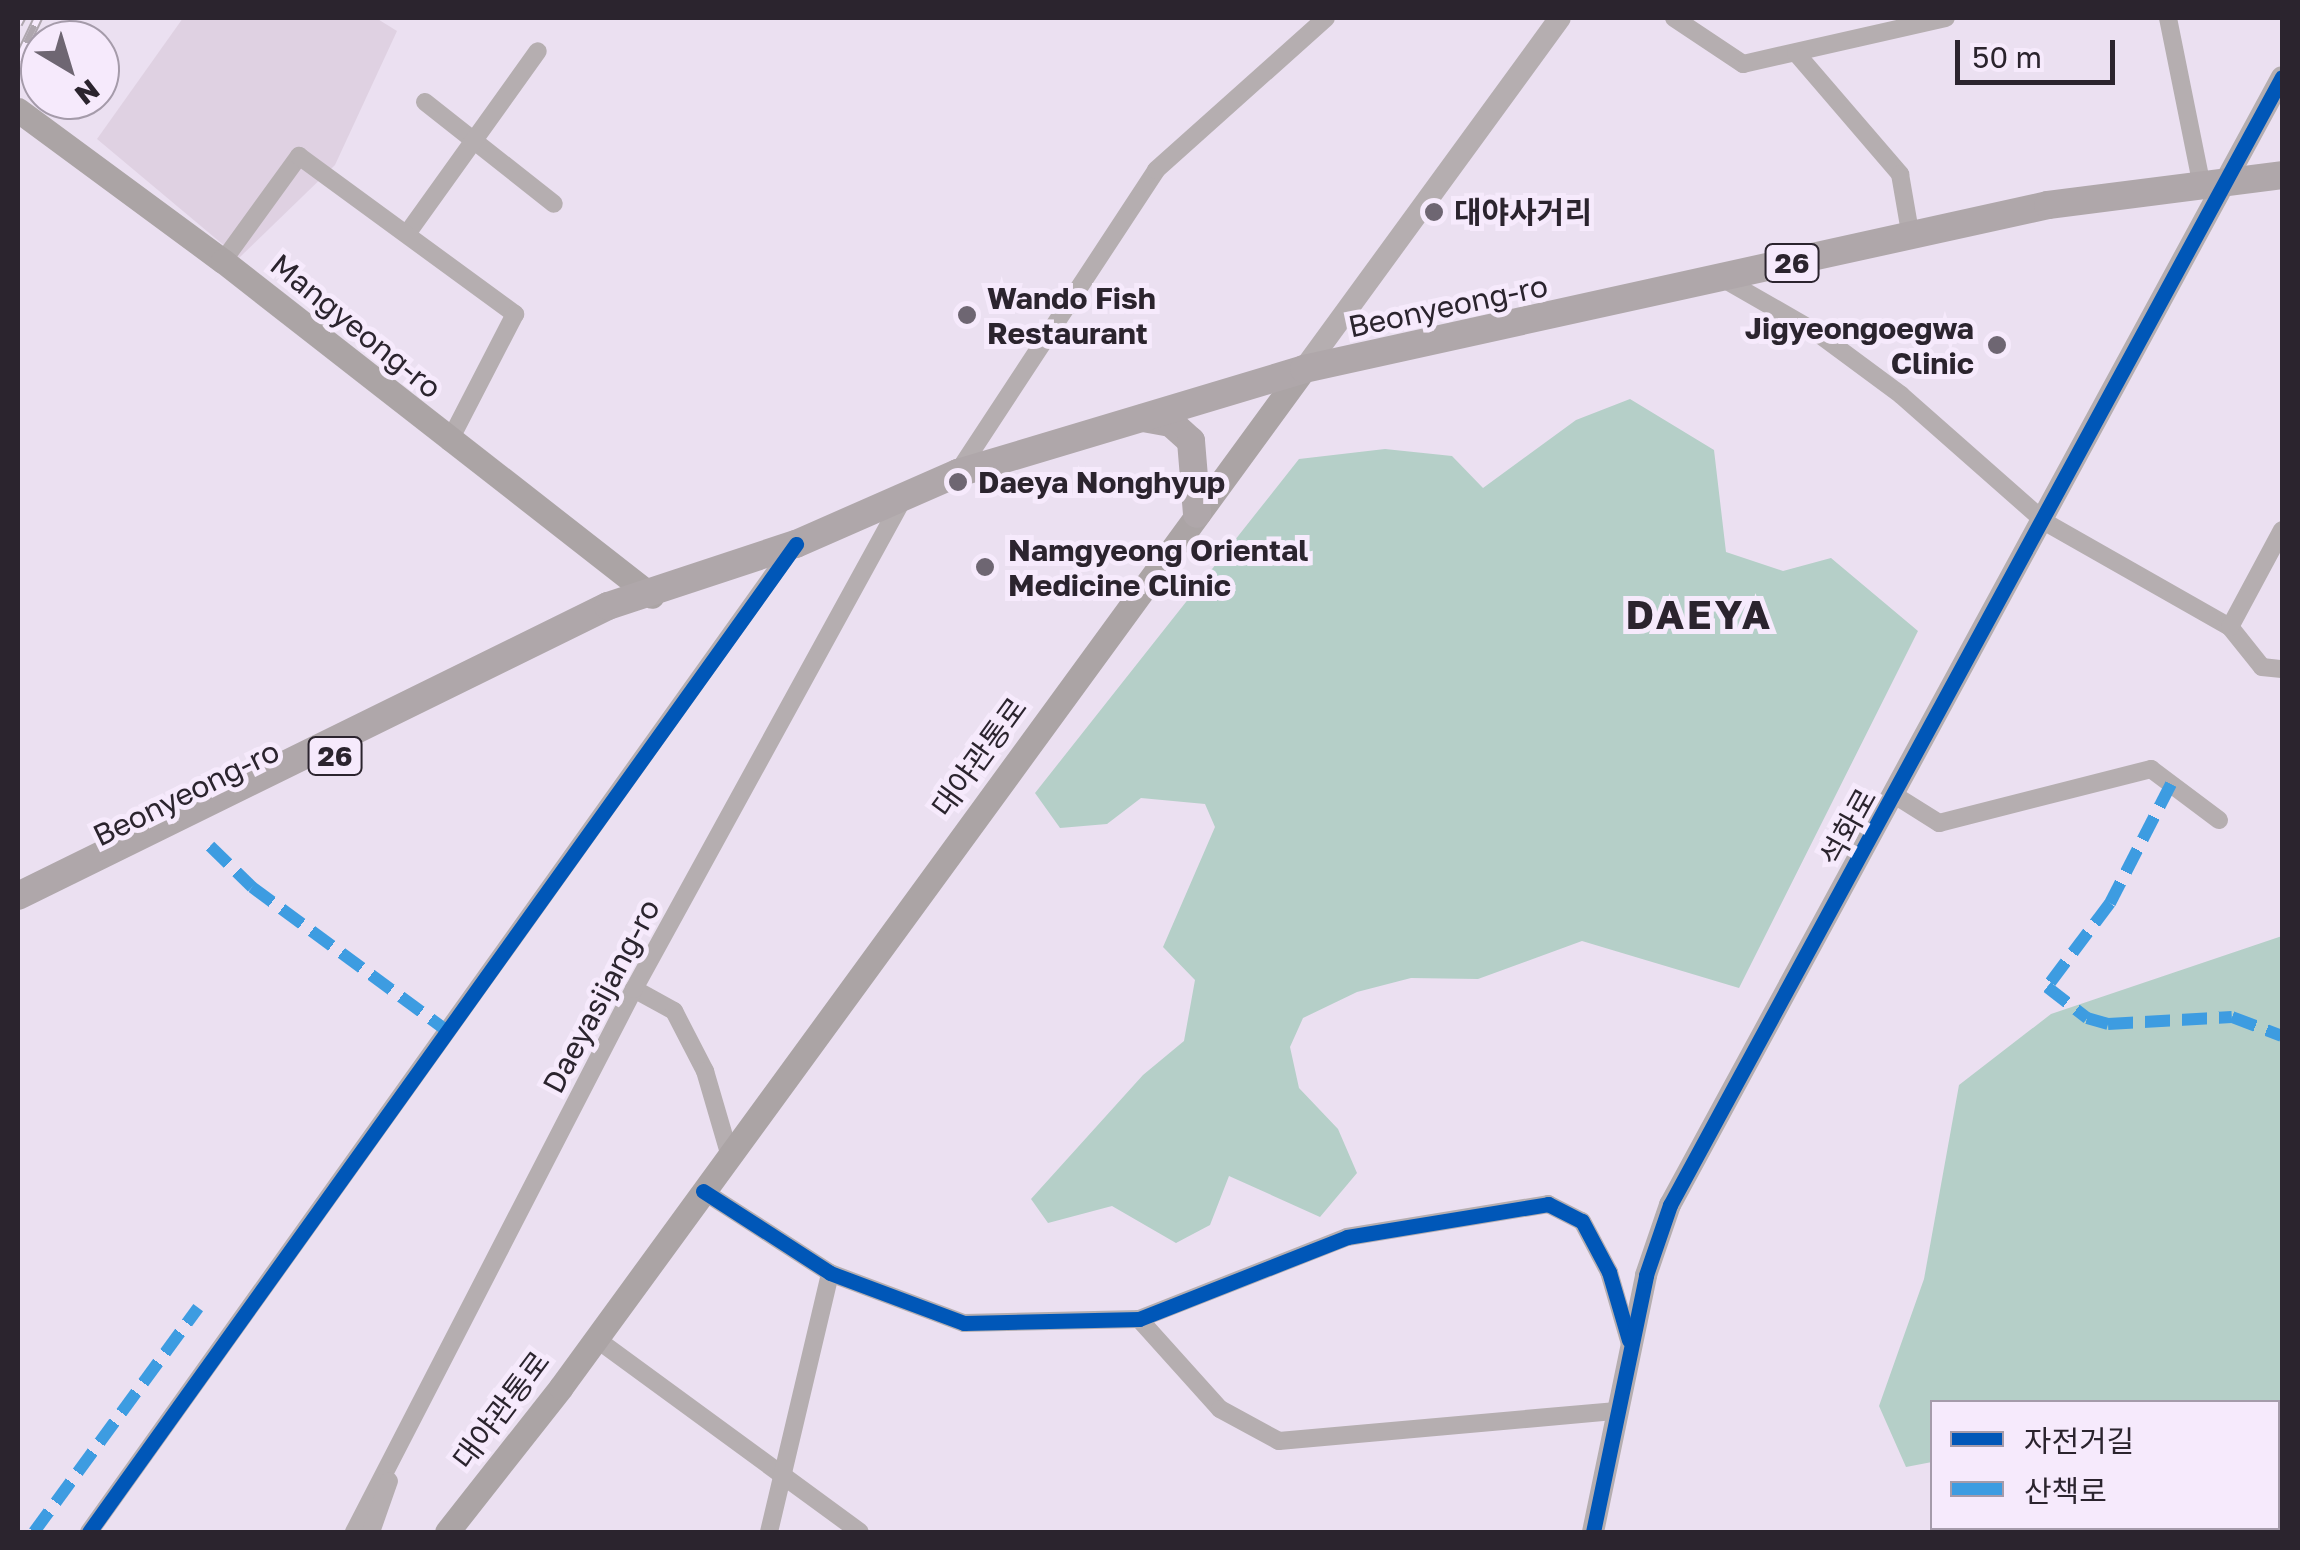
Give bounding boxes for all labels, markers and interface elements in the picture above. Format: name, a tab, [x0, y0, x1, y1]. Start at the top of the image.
north arrow	[20, 20, 120, 120]
scale bar	[1960, 20, 2120, 82]
text: 50 m	[1972, 39, 2042, 75]
text: N	[69, 73, 106, 112]
place label: 대야사거리	[1454, 194, 1592, 230]
marker: 대야사거리	[1423, 201, 1445, 223]
road number: 26	[1764, 240, 1820, 286]
street label: Mangyeong-ro	[263, 246, 449, 406]
street label: Beonyeong-ro	[1345, 267, 1551, 345]
place label: Wando Fish Restaurant	[987, 280, 1156, 350]
marker: Wando Fish Restaurant	[956, 304, 978, 326]
place label: Jigyeongoegwa Clinic	[1745, 310, 1974, 380]
marker: Jigyeongoegwa Clinic	[1984, 332, 2010, 358]
place label: Daeya Nonghyup	[978, 464, 1225, 500]
marker: Daeya Nonghyup	[947, 471, 969, 493]
place label: Namgyeong Oriental Medicine Clinic	[1008, 532, 1308, 602]
marker: Namgyeong Oriental Medicine Clinic	[972, 554, 998, 580]
district label: DAEYA	[1625, 590, 1773, 638]
street label: 대야관통로	[924, 691, 1034, 823]
street label: Beonyeong-ro	[87, 732, 285, 854]
road number: 26	[308, 733, 362, 779]
street label: 석화로	[1812, 782, 1884, 872]
street label: Daeyasijang-ro	[535, 893, 667, 1099]
street label: 대야관통로	[445, 1344, 557, 1476]
legend	[1930, 1400, 2280, 1530]
text: 자전거길	[2024, 1423, 2134, 1459]
text: 산책로	[2024, 1473, 2107, 1509]

